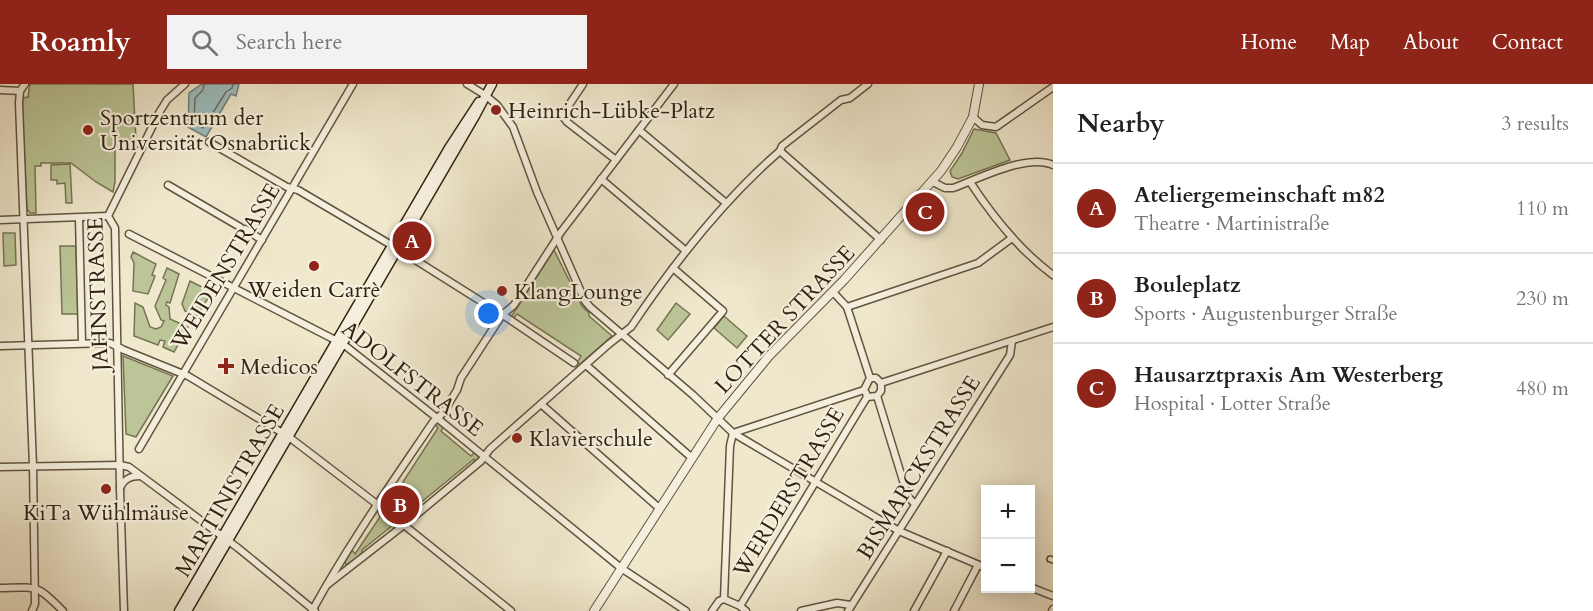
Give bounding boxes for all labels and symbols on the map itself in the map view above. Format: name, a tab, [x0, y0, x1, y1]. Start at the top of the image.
place label: Heinrich-Lübke-Platz	[508, 96, 715, 126]
place label: Sportzentrum der Universität Osnabrück	[100, 103, 311, 158]
marker: Heinrich-Lübke-Platz	[489, 103, 503, 117]
marker: Sportzentrum der Universität Osnabrück	[81, 123, 95, 137]
street label: WEIDENSTRASSE	[164, 178, 287, 356]
pin: C	[906, 190, 944, 234]
street label: JAHNSTRASSE	[80, 217, 116, 374]
pin: A	[392, 218, 432, 264]
street label: LOTTER STRASSE	[708, 239, 862, 400]
marker: Weiden Carrè	[307, 259, 321, 273]
place label: Weiden Carrè	[247, 275, 380, 305]
place label: KlangLounge	[514, 277, 642, 307]
marker: KlangLounge	[495, 284, 509, 298]
your location	[474, 299, 503, 328]
street label: ADOLFSTRASSE	[335, 314, 489, 444]
place label: Medicos	[240, 352, 318, 382]
marker: Medicos	[217, 357, 235, 375]
street label: BISMARCKSTRASSE	[850, 370, 988, 565]
street label: MARTINISTRASSE	[168, 398, 292, 583]
street label: WERDERSTRASSE	[726, 402, 852, 584]
place label: Klavierschule	[529, 424, 653, 454]
marker: Klavierschule	[510, 431, 524, 445]
marker: KiTa Wühlmäuse	[99, 482, 113, 496]
pin: B	[380, 482, 420, 528]
place label: KiTa Wühlmäuse	[23, 498, 189, 528]

